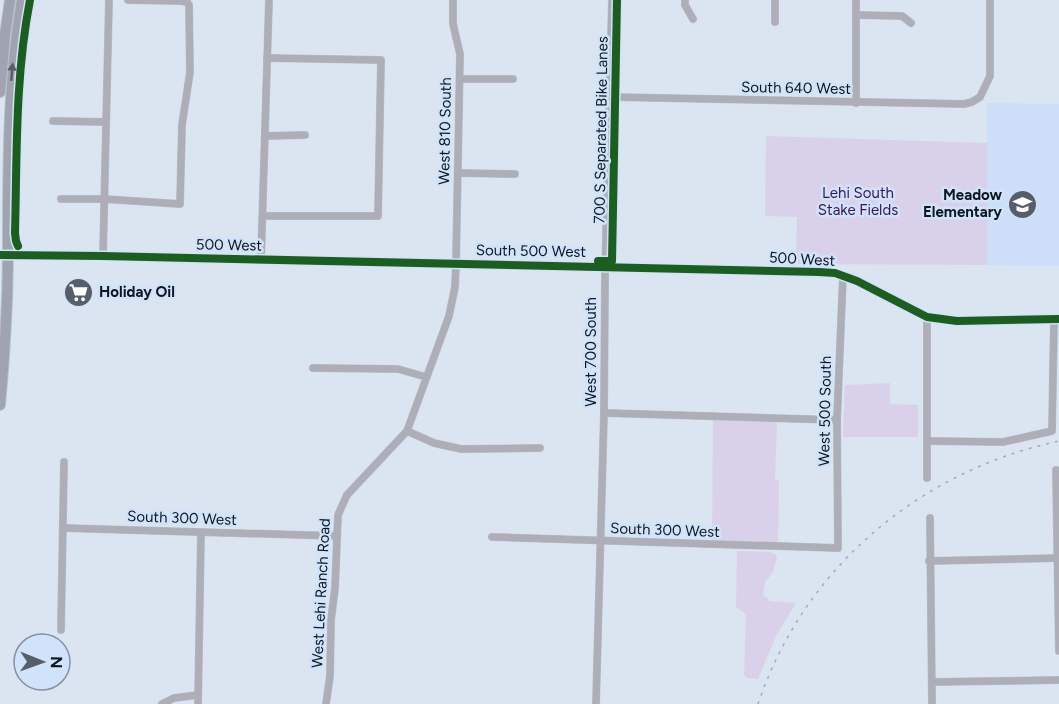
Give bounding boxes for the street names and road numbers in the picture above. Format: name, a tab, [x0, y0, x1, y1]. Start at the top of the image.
street label: 700 S Separated Bike Lanes	[590, 36, 612, 224]
street label: West 810 South	[435, 77, 455, 185]
street label: South 640 West	[741, 78, 851, 98]
street label: 500 West	[196, 235, 263, 255]
street label: South 500 West	[476, 241, 587, 261]
street label: 500 West	[768, 248, 836, 270]
street label: West 700 South	[582, 297, 600, 407]
street label: West 500 South	[815, 356, 835, 466]
street label: South 300 West	[127, 507, 237, 529]
street label: West Lehi Ranch Road	[308, 518, 334, 668]
street label: South 300 West	[610, 519, 720, 541]

